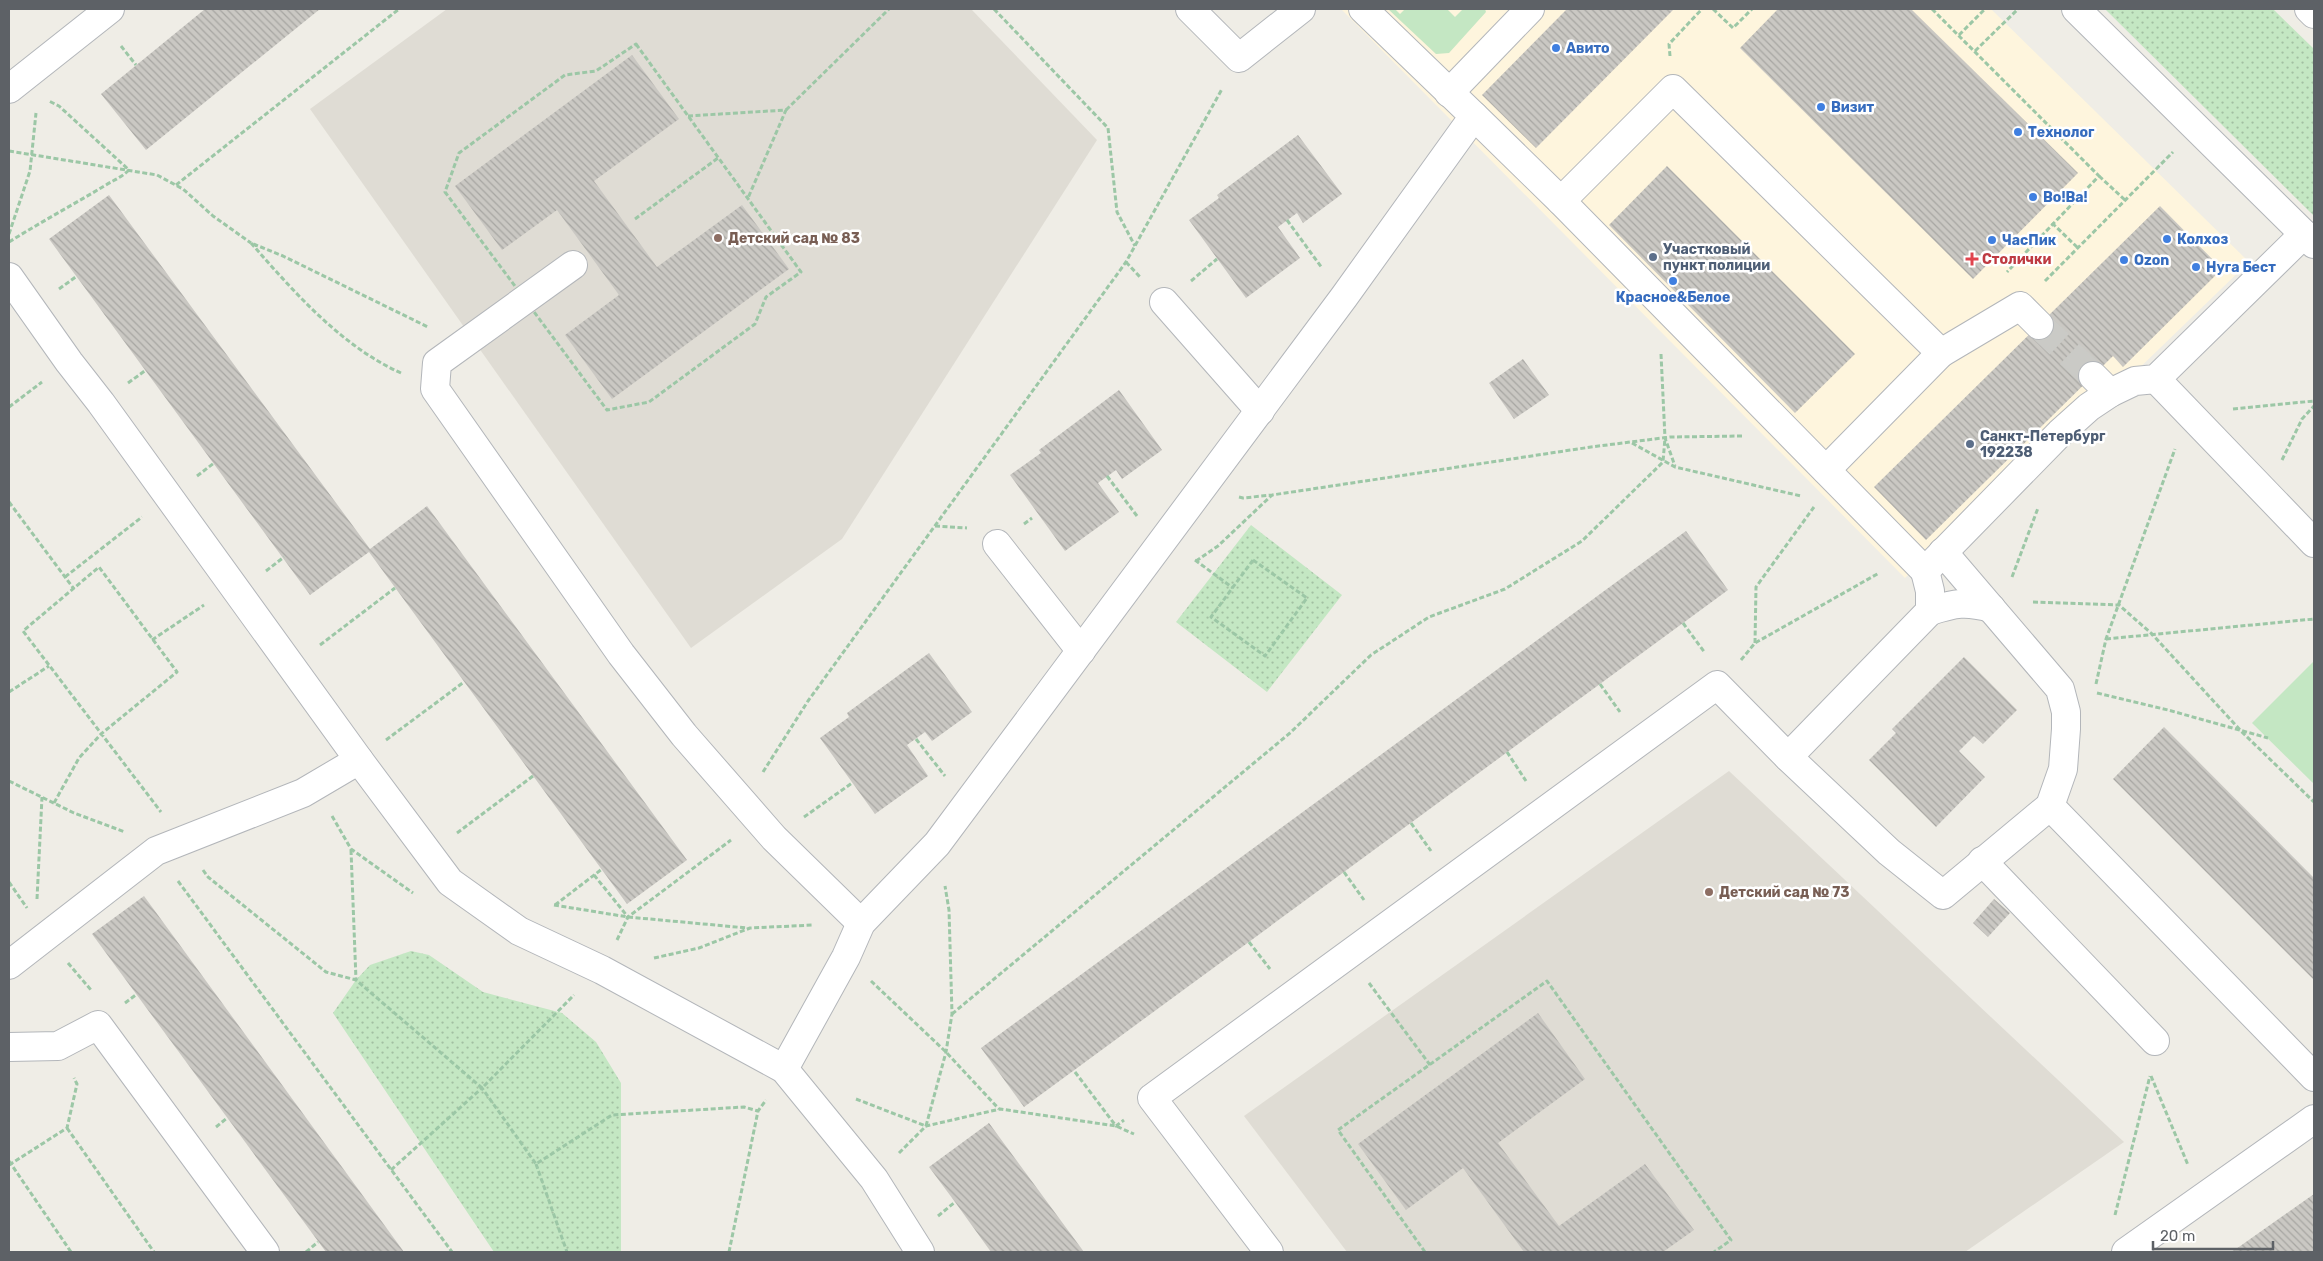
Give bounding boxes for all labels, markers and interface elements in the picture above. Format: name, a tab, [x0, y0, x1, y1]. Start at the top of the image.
place label: Авито	[1566, 40, 1610, 57]
marker: Авито	[1550, 42, 1562, 54]
place label: Визит	[1831, 99, 1875, 116]
marker: Визит	[1815, 101, 1827, 113]
place label: Технолог	[2028, 124, 2095, 141]
marker: Технолог	[2012, 126, 2024, 138]
place label: Во!Ва!	[2043, 189, 2088, 206]
marker: Во!Ва!	[2027, 191, 2039, 203]
place label: Детский сад № 83	[728, 230, 860, 247]
place label: Колхоз	[2177, 231, 2228, 248]
marker: Детский сад № 83	[712, 232, 724, 244]
place label: ЧасПик	[2002, 232, 2057, 249]
marker: Колхоз	[2161, 233, 2173, 245]
marker: ЧасПик	[1986, 234, 1998, 246]
place label: Участковый пункт полиции	[1663, 241, 1770, 274]
marker: Участковый пункт полиции	[1647, 251, 1659, 263]
place label: Столички	[1982, 251, 2052, 268]
place label: Ozon	[2134, 252, 2169, 269]
marker: Столички	[1966, 253, 1978, 265]
marker: Ozon	[2118, 254, 2130, 266]
place label: Нуга Бест	[2206, 259, 2276, 276]
marker: Нуга Бест	[2190, 261, 2202, 273]
marker: Красное&Белое	[1667, 275, 1679, 287]
place label: Красное&Белое	[1616, 289, 1730, 306]
place label: Санкт-Петербург 192238	[1980, 428, 2106, 461]
marker: Санкт-Петербург 192238	[1964, 438, 1976, 450]
place label: Детский сад № 73	[1719, 884, 1850, 901]
marker: Детский сад № 73	[1703, 886, 1715, 898]
scale bar	[2153, 1218, 2273, 1250]
text: 20 m	[2160, 1227, 2195, 1245]

